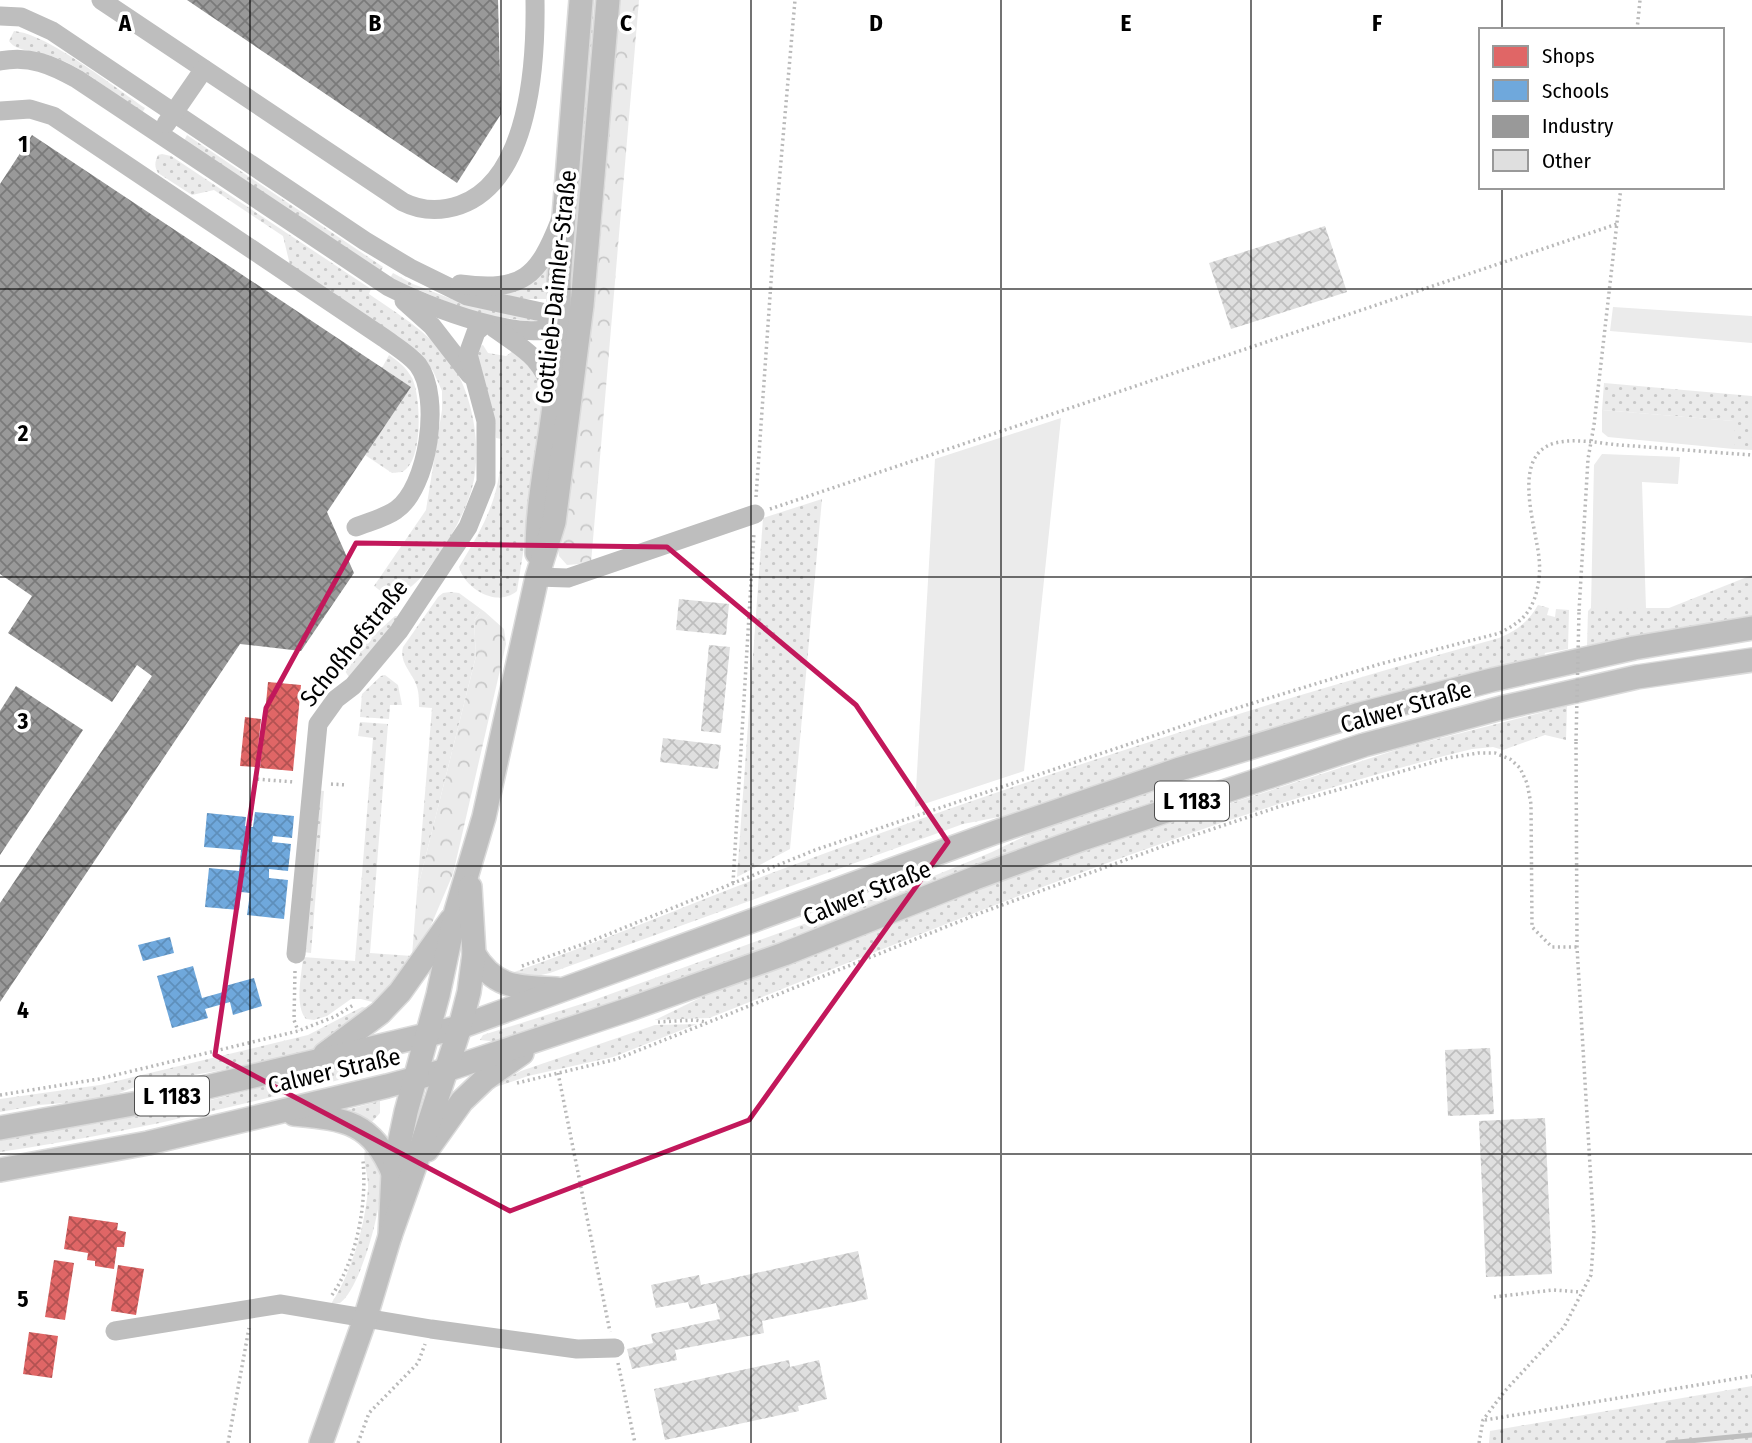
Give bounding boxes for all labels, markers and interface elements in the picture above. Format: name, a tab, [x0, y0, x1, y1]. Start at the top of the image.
text: A	[118, 9, 132, 37]
text: B	[369, 9, 382, 37]
text: C	[620, 9, 632, 37]
text: D	[869, 9, 883, 37]
text: E	[1121, 9, 1132, 37]
text: F	[1372, 9, 1382, 37]
legend	[1479, 28, 1724, 189]
text: Shops	[1542, 43, 1595, 69]
text: Schools	[1542, 78, 1609, 104]
text: Industry	[1542, 113, 1614, 139]
text: 1	[18, 130, 28, 158]
text: Other	[1542, 148, 1591, 174]
street label: Gottlieb-Daimler-Straße	[530, 169, 582, 405]
text: 2	[17, 419, 29, 447]
street label: Schoßhofstraße	[294, 574, 414, 712]
street label: Calwer Straße	[1337, 675, 1475, 739]
text: 3	[17, 707, 29, 735]
road number: L 1183	[1155, 782, 1229, 820]
street label: Calwer Straße	[799, 855, 935, 931]
text: 4	[17, 996, 29, 1024]
street label: Calwer Straße	[265, 1042, 403, 1100]
road number: L 1183	[135, 1077, 209, 1116]
text: 5	[17, 1285, 29, 1313]

